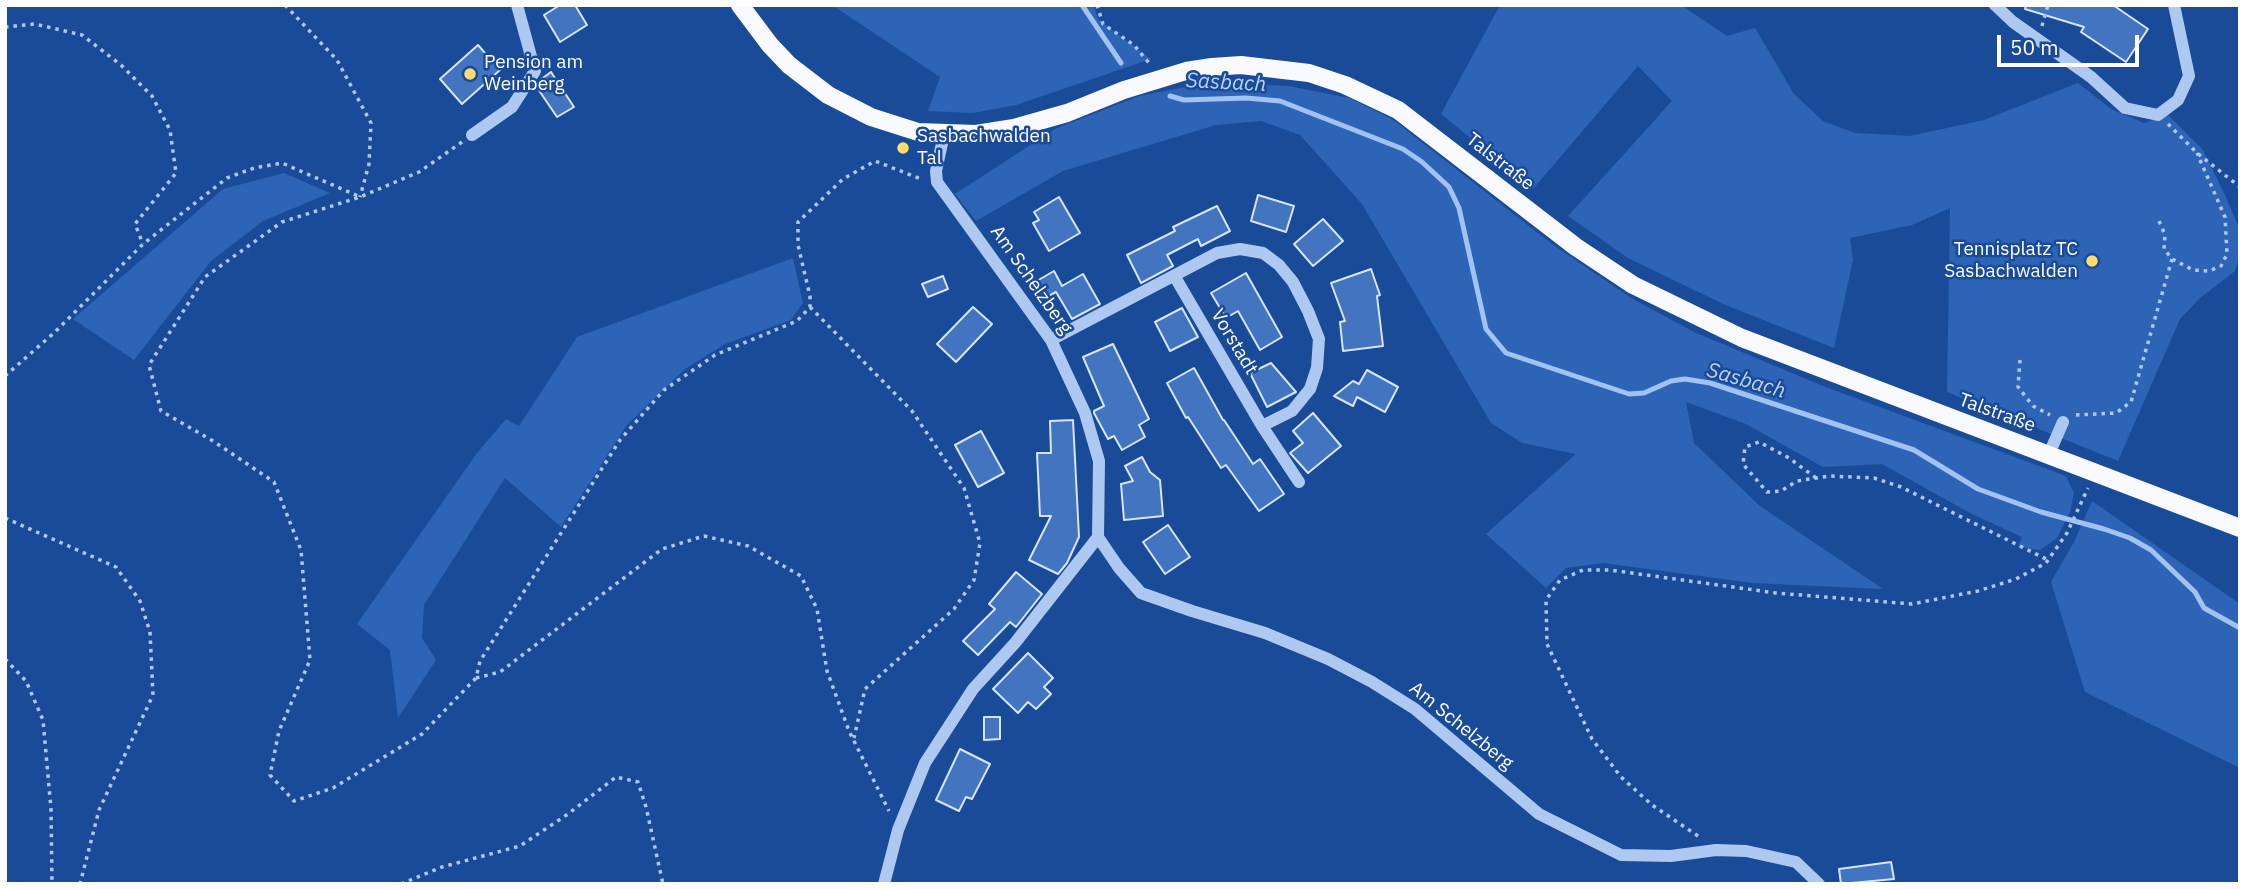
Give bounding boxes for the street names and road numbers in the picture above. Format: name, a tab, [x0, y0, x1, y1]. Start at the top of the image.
street label: Talstraße	[1461, 128, 1539, 196]
street label: Am Schelzberg	[985, 221, 1077, 339]
street label: Vorstadt	[1206, 305, 1262, 379]
street label: Talstraße	[1955, 389, 2039, 437]
street label: Am Schelzberg	[1404, 677, 1518, 775]

